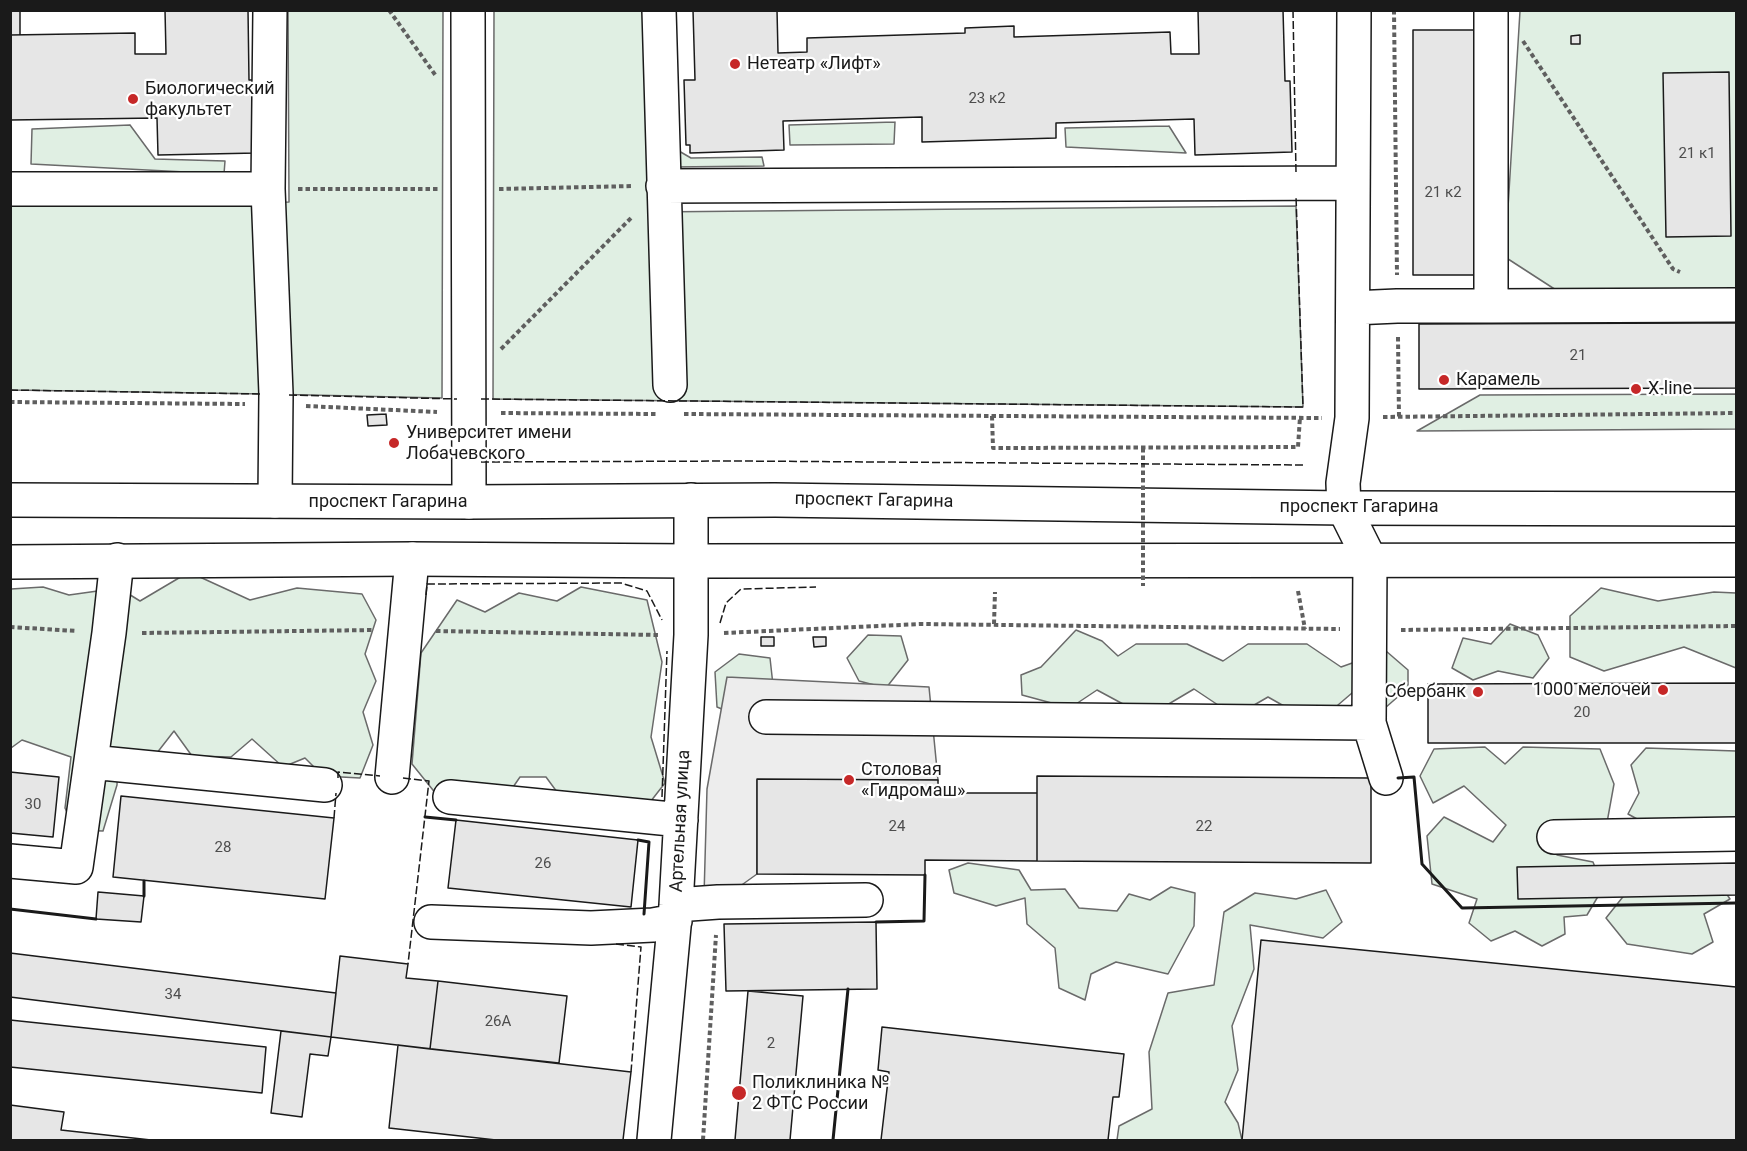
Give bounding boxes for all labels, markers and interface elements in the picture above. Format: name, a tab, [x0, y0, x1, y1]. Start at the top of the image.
place label: Нетеатр «Лифт»	[747, 53, 881, 75]
marker: Нетеатр «Лифт»	[728, 57, 742, 71]
place label: Биологический факультет	[145, 78, 275, 121]
house number: 23 к2	[968, 90, 1006, 108]
marker: Биологический факультет	[126, 92, 140, 106]
house number: 21 к1	[1678, 145, 1716, 163]
house number: 21 к2	[1424, 184, 1462, 202]
house number: 21	[1570, 347, 1586, 365]
place label: Карамель	[1456, 369, 1540, 391]
marker: Карамель	[1437, 373, 1451, 387]
place label: X-line	[1648, 378, 1692, 400]
marker: X-line	[1629, 382, 1643, 396]
place label: Университет имени Лобачевского	[406, 422, 572, 464]
marker: Университет имени Лобачевского	[387, 436, 401, 450]
street label: проспект Гагарина	[794, 489, 954, 513]
street label: проспект Гагарина	[309, 491, 467, 513]
street label: проспект Гагарина	[1280, 496, 1438, 518]
place label: 1000 мелочей	[1533, 679, 1651, 701]
place label: Сбербанк	[1385, 681, 1466, 703]
marker: 1000 мелочей	[1656, 683, 1670, 697]
marker: Сбербанк	[1471, 685, 1485, 699]
house number: 20	[1574, 704, 1590, 722]
street label: Артельная улица	[666, 749, 696, 893]
place label: Столовая «Гидромаш»	[861, 759, 965, 802]
marker: Столовая «Гидромаш»	[842, 773, 856, 787]
house number: 30	[25, 796, 41, 814]
house number: 24	[889, 818, 905, 836]
house number: 22	[1196, 818, 1212, 836]
house number: 28	[215, 839, 231, 857]
house number: 26	[535, 855, 551, 873]
house number: 34	[165, 986, 181, 1004]
house number: 26А	[485, 1013, 511, 1031]
house number: 2	[767, 1035, 775, 1053]
place label: Поликлиника № 2 ФТС России	[752, 1072, 890, 1114]
marker: Поликлиника № 2 ФТС России	[730, 1084, 748, 1102]

